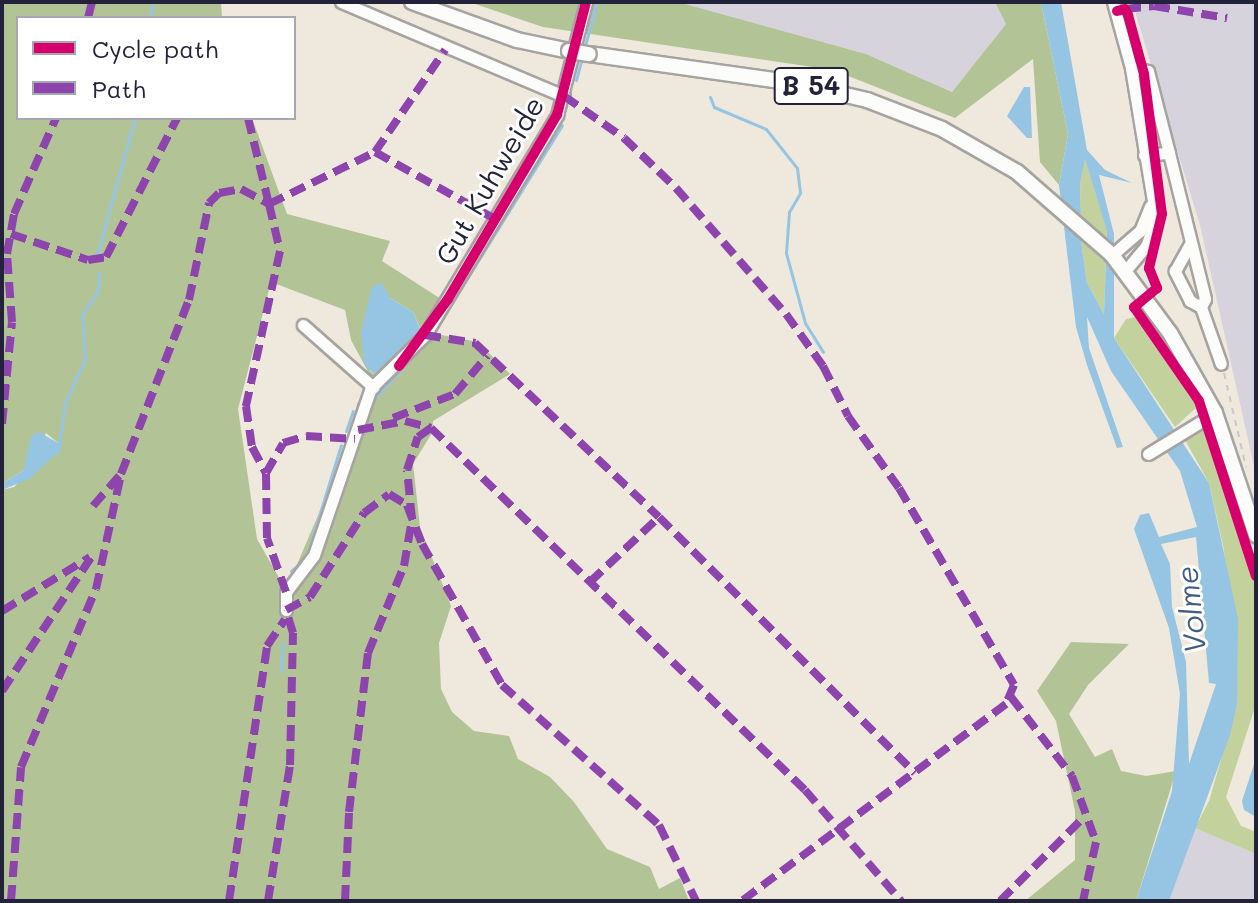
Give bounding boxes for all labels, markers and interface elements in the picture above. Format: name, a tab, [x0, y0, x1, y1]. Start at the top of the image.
legend	[16, 16, 296, 120]
text: Cycle path	[92, 33, 218, 64]
road number: B 54	[773, 64, 849, 108]
text: Path	[92, 73, 146, 104]
street label: Gut Kuhweide	[427, 90, 551, 270]
water label: Volme	[1168, 564, 1212, 656]

